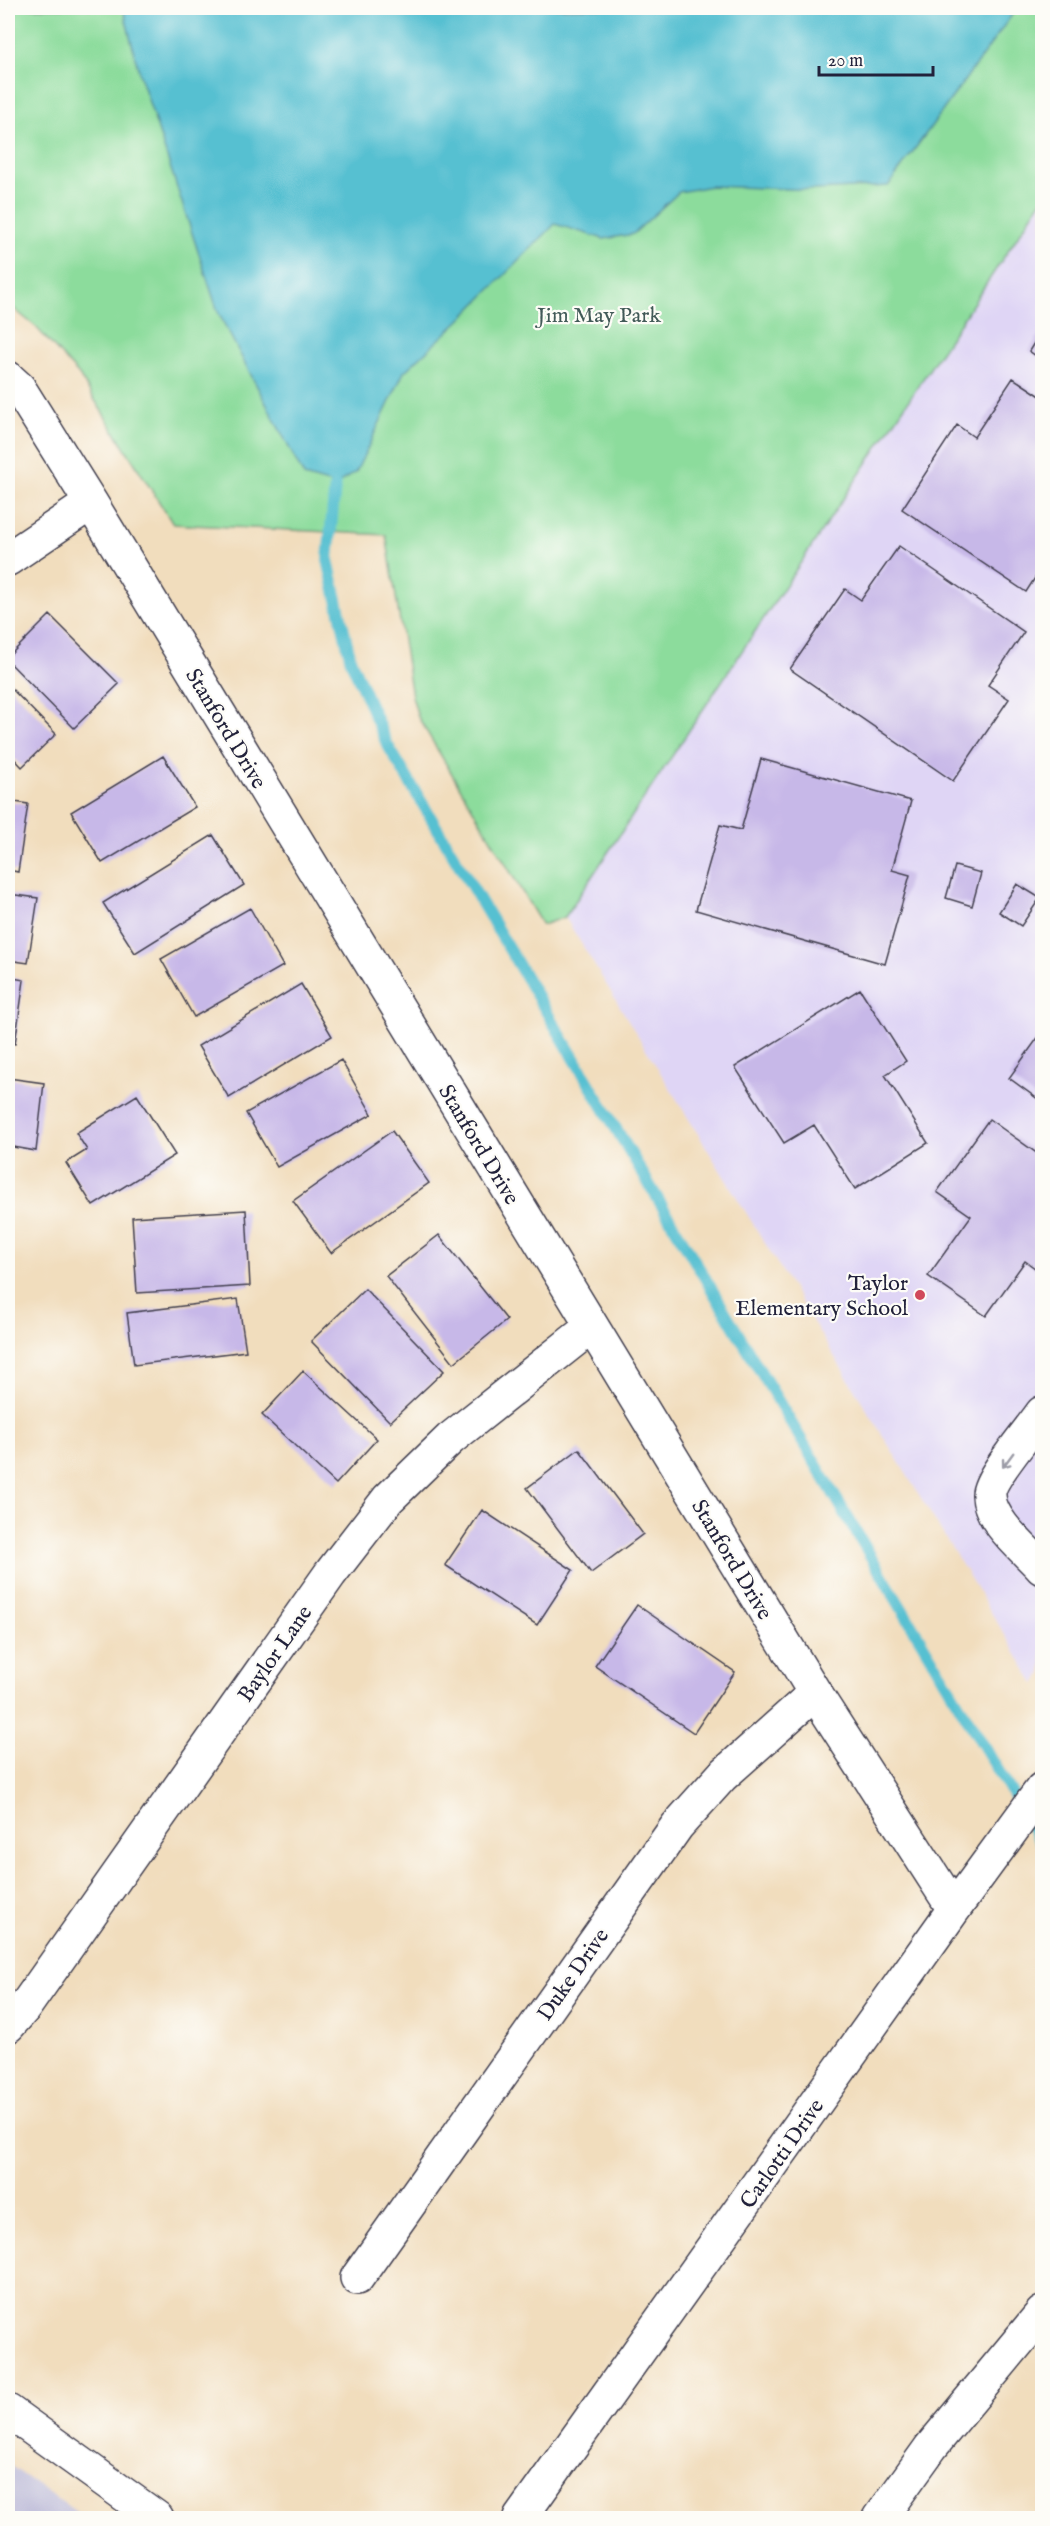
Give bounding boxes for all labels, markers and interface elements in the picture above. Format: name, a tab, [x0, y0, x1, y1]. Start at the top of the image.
scale bar	[819, 39, 933, 77]
text: 20 m	[828, 50, 863, 73]
park label: Jim May Park	[534, 302, 661, 330]
street label: Stanford Drive	[178, 664, 272, 794]
street label: Stanford Drive	[431, 1080, 525, 1210]
place label: Taylor Elementary School	[735, 1270, 908, 1323]
marker: Taylor Elementary School	[913, 1288, 927, 1302]
one-way arrow	[1002, 1451, 1014, 1467]
street label: Stanford Drive	[684, 1495, 778, 1625]
street label: Baylor Lane	[232, 1600, 319, 1708]
street label: Duke Drive	[532, 1923, 616, 2027]
street label: Carlotti Drive	[734, 2094, 831, 2215]

